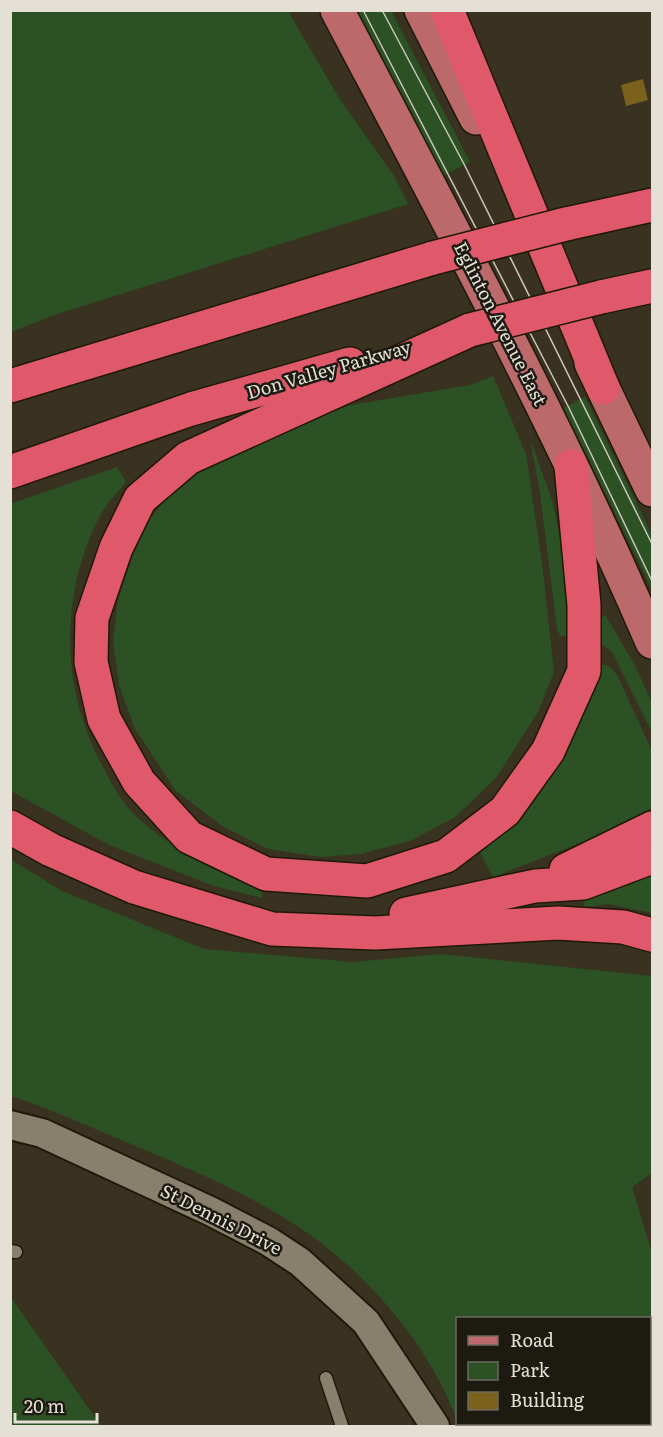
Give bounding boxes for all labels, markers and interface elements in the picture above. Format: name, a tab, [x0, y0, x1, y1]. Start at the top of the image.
street label: Eglinton Avenue East	[448, 237, 555, 411]
street label: Don Valley Parkway	[243, 332, 415, 405]
street label: St Dennis Drive	[156, 1176, 287, 1261]
legend	[456, 1317, 651, 1425]
text: Road	[510, 1326, 554, 1353]
text: Park	[510, 1356, 551, 1383]
scale bar	[15, 1386, 98, 1424]
text: Building	[510, 1386, 585, 1413]
text: 20 m	[24, 1392, 65, 1419]

